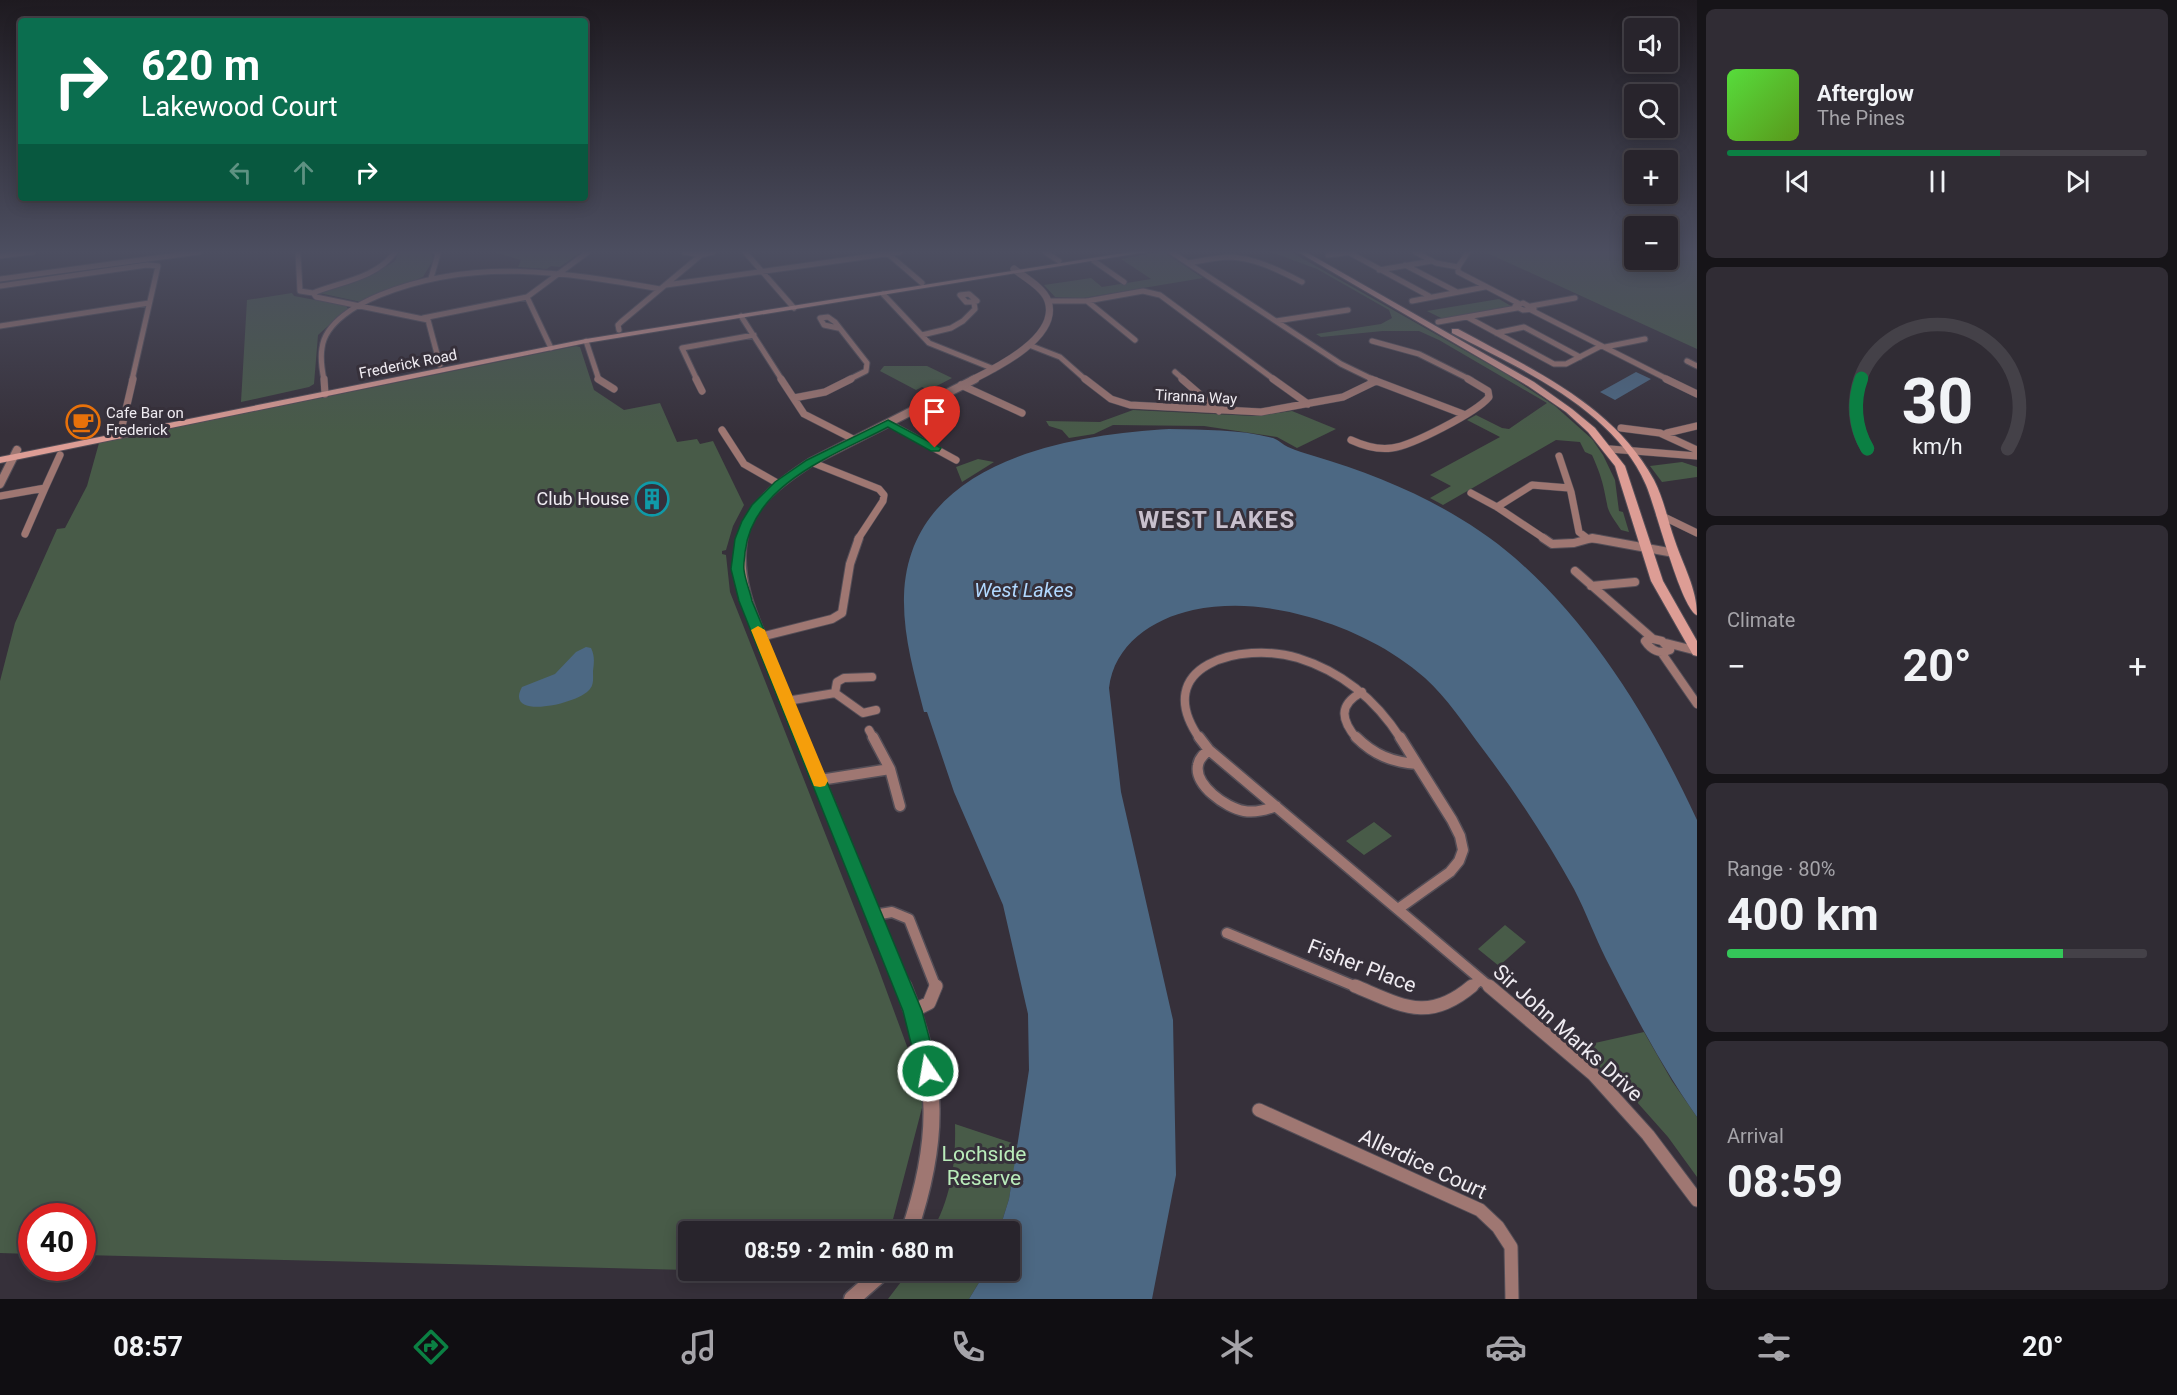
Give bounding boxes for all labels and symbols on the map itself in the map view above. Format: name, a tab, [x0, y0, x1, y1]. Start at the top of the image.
street label: Frederick Road	[357, 346, 459, 382]
pin	[909, 386, 960, 448]
street label: Tiranna Way	[1154, 386, 1238, 408]
cafe icon: Cafe Bar on Frederick	[65, 404, 101, 440]
place label: Cafe Bar on Frederick	[106, 404, 184, 439]
building icon: Club House	[634, 481, 670, 517]
place label: Club House	[537, 488, 629, 509]
district label: WEST LAKES	[1138, 506, 1296, 534]
water label: West Lakes	[974, 578, 1074, 602]
street label: Fisher Place	[1304, 934, 1420, 998]
street label: Sir John Marks Drive	[1488, 960, 1648, 1106]
position arrow	[896, 1039, 960, 1103]
street label: Allerdice Court	[1355, 1124, 1491, 1204]
park label: Lochside Reserve	[942, 1142, 1026, 1190]
speed limit sign: 40	[18, 1203, 96, 1281]

